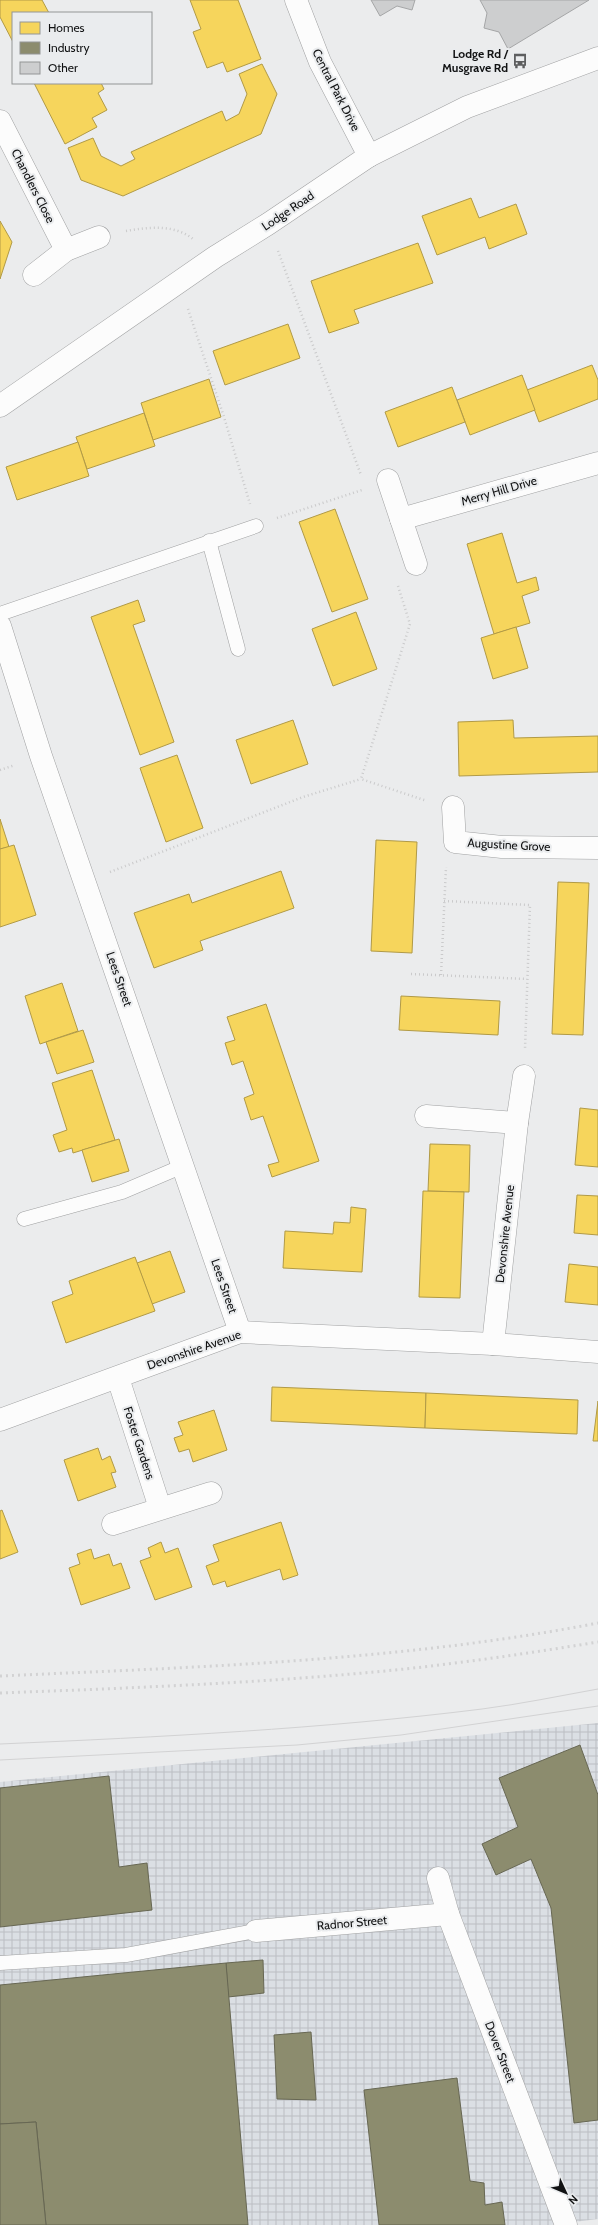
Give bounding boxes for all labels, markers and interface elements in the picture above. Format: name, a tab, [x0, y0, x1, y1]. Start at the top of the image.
legend	[12, 12, 152, 84]
text: Homes	[48, 20, 85, 35]
text: Industry	[48, 40, 89, 55]
street label: Central Park Drive	[309, 46, 364, 133]
place label: Lodge Rd / Musgrave Rd	[442, 46, 509, 75]
bus stop icon: Lodge Rd / Musgrave Rd	[511, 52, 529, 70]
text: Other	[48, 60, 78, 75]
street label: Chandlers Close	[8, 146, 59, 225]
street label: Lodge Road	[259, 188, 317, 234]
street label: Merry Hill Drive	[459, 473, 539, 509]
street label: Augustine Grove	[467, 835, 551, 854]
street label: Lees Street	[103, 950, 136, 1008]
street label: Devonshire Avenue	[492, 1184, 517, 1284]
street label: Lees Street	[208, 1257, 241, 1315]
street label: Devonshire Avenue	[145, 1326, 243, 1373]
street label: Foster Gardens	[121, 1404, 158, 1481]
street label: Radnor Street	[316, 1912, 388, 1933]
street label: Dover Street	[482, 2019, 519, 2085]
north arrow	[546, 2173, 586, 2213]
text: N	[565, 2192, 581, 2208]

